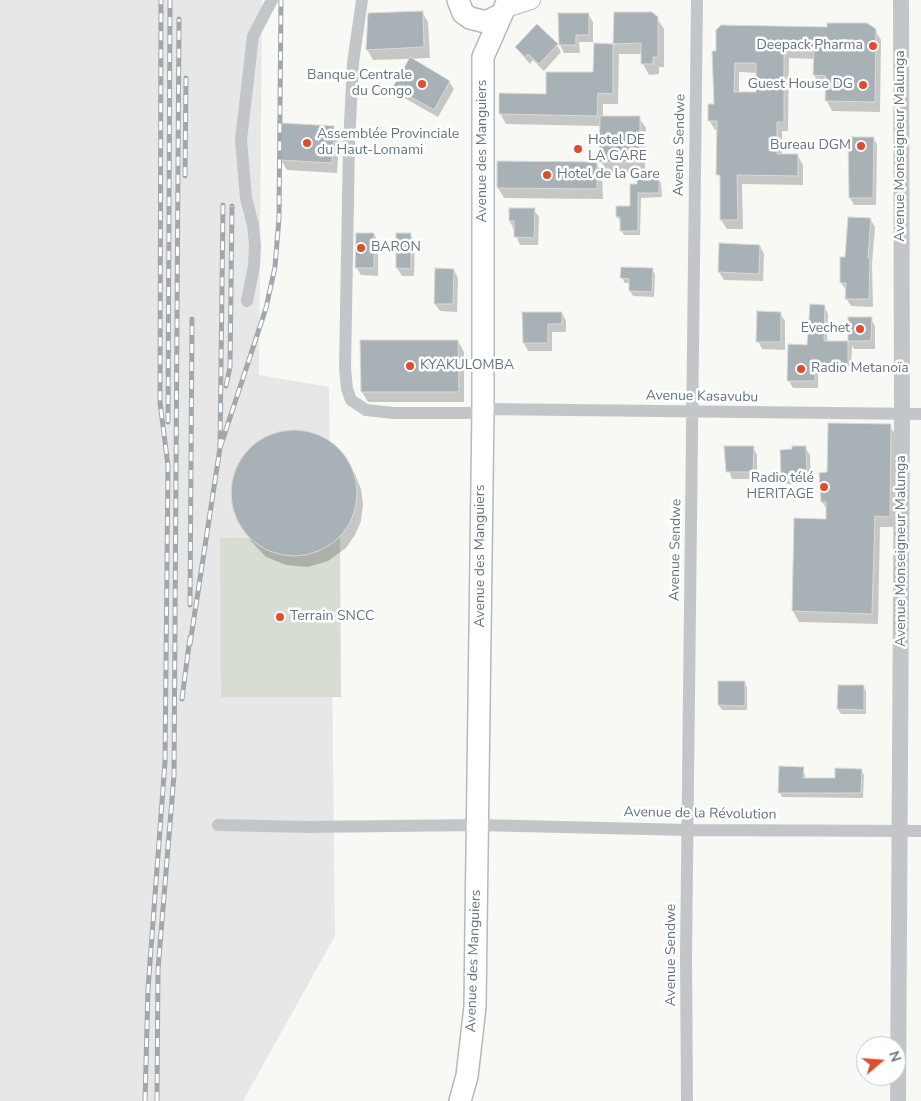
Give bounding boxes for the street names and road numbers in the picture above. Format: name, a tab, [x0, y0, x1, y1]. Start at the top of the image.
street label: Avenue Monseigneur Malunga	[893, 50, 909, 242]
street label: Avenue des Manguiers	[475, 80, 491, 222]
street label: Avenue Sendwe	[671, 94, 689, 196]
street label: Avenue Kasavubu	[646, 388, 758, 406]
street label: Avenue Monseigneur Malunga	[894, 455, 910, 647]
street label: Avenue des Manguiers	[473, 485, 489, 627]
street label: Avenue Sendwe	[667, 499, 685, 601]
street label: Avenue de la Révolution	[623, 804, 777, 824]
street label: Avenue des Manguiers	[463, 889, 485, 1033]
street label: Avenue Sendwe	[664, 904, 680, 1006]

